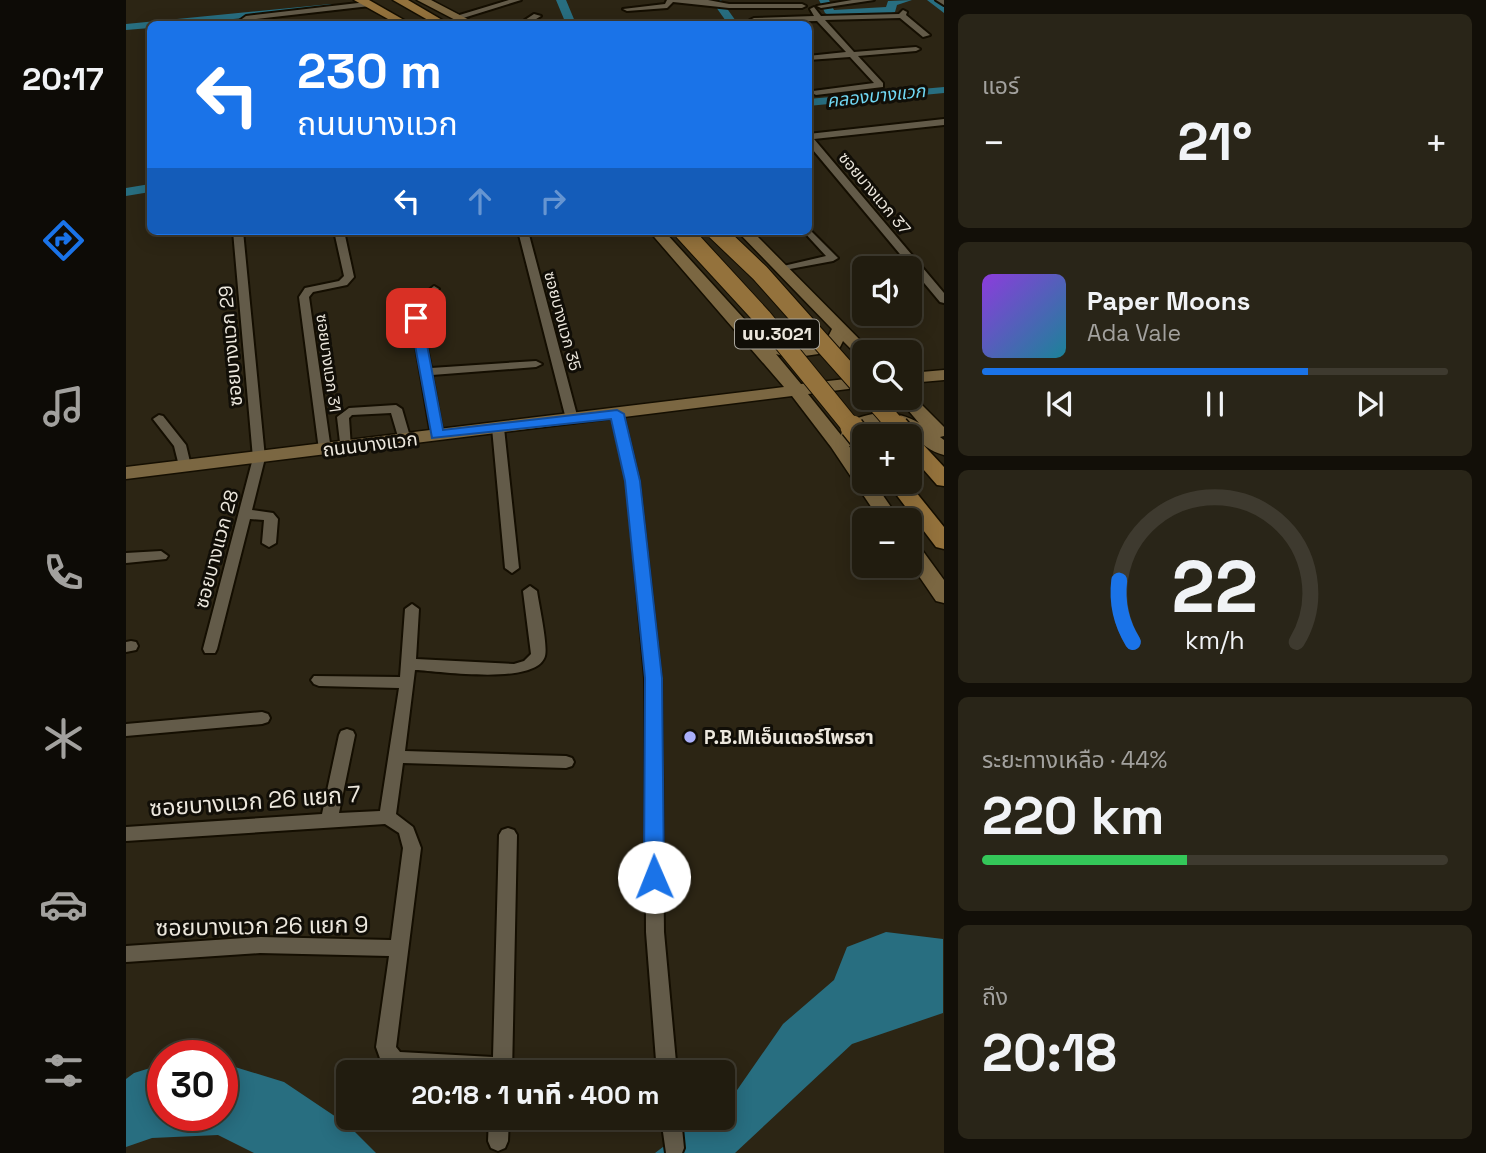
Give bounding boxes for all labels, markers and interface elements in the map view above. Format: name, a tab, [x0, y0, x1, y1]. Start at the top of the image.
text: 230 m	[297, 40, 442, 102]
icon: left	[182, 49, 273, 140]
text: 20:17	[22, 59, 104, 99]
text: แอร์	[982, 71, 1019, 101]
water label: คลองบางแวก	[826, 79, 928, 112]
text: ถนนบางแวก	[297, 104, 458, 144]
text: 21°	[1178, 109, 1252, 175]
text: −	[982, 119, 1006, 167]
text: +	[1424, 119, 1448, 167]
street label: ซอยบางแวก 37	[834, 148, 915, 239]
icon: left	[388, 182, 426, 220]
icon: ahead	[461, 182, 499, 220]
icon: right	[534, 182, 572, 220]
icon: directions	[39, 216, 88, 265]
map controls	[852, 256, 922, 578]
button: sound	[852, 256, 922, 326]
street label: ซอยบางแวก 35	[539, 269, 586, 373]
street label: ซอยบางแวก 29	[213, 284, 248, 408]
text: Paper Moons	[1087, 284, 1250, 318]
pin	[386, 288, 446, 348]
icon: arrive	[397, 299, 435, 337]
street label: ซอยบางแวก 31	[311, 313, 346, 414]
text: Ada Vale	[1087, 318, 1181, 348]
road number: นบ.3021	[735, 320, 819, 348]
button: search	[852, 340, 922, 410]
icon: music	[39, 382, 88, 431]
icon: previous	[1041, 385, 1079, 423]
icon: pause	[1196, 385, 1234, 423]
icon: next	[1351, 385, 1389, 423]
button: +	[852, 424, 922, 494]
street label: ถนนบางแวก	[321, 426, 419, 463]
street label: ซอยบางแวก 28	[189, 487, 244, 611]
button: −	[852, 508, 922, 578]
text: 22	[1172, 541, 1258, 634]
icon: phone	[39, 548, 88, 597]
text: km/h	[1185, 624, 1245, 656]
icon: climate	[39, 714, 88, 763]
place label: P.B.Mเอ็นเตอร์ไพรฮา	[704, 725, 874, 750]
marker: P.B.Mเอ็นเตอร์ไพรฮา	[682, 729, 698, 745]
text: ระยะทางเหลือ · 44%	[982, 745, 1167, 775]
street label: ซอยบางแวก 26 แยก 7	[148, 779, 362, 823]
text: 220 km	[982, 783, 1164, 849]
position arrow	[617, 840, 691, 914]
icon: car	[39, 880, 88, 929]
street label: ซอยบางแวก 26 แยก 9	[155, 909, 369, 943]
text: ถึง	[982, 982, 1008, 1012]
text: 20:18	[982, 1020, 1117, 1086]
speed limit sign: 30	[147, 1040, 238, 1131]
icon: filters	[39, 1046, 88, 1095]
text: 20:18 · 1 นาที · 400 m	[411, 1078, 660, 1112]

